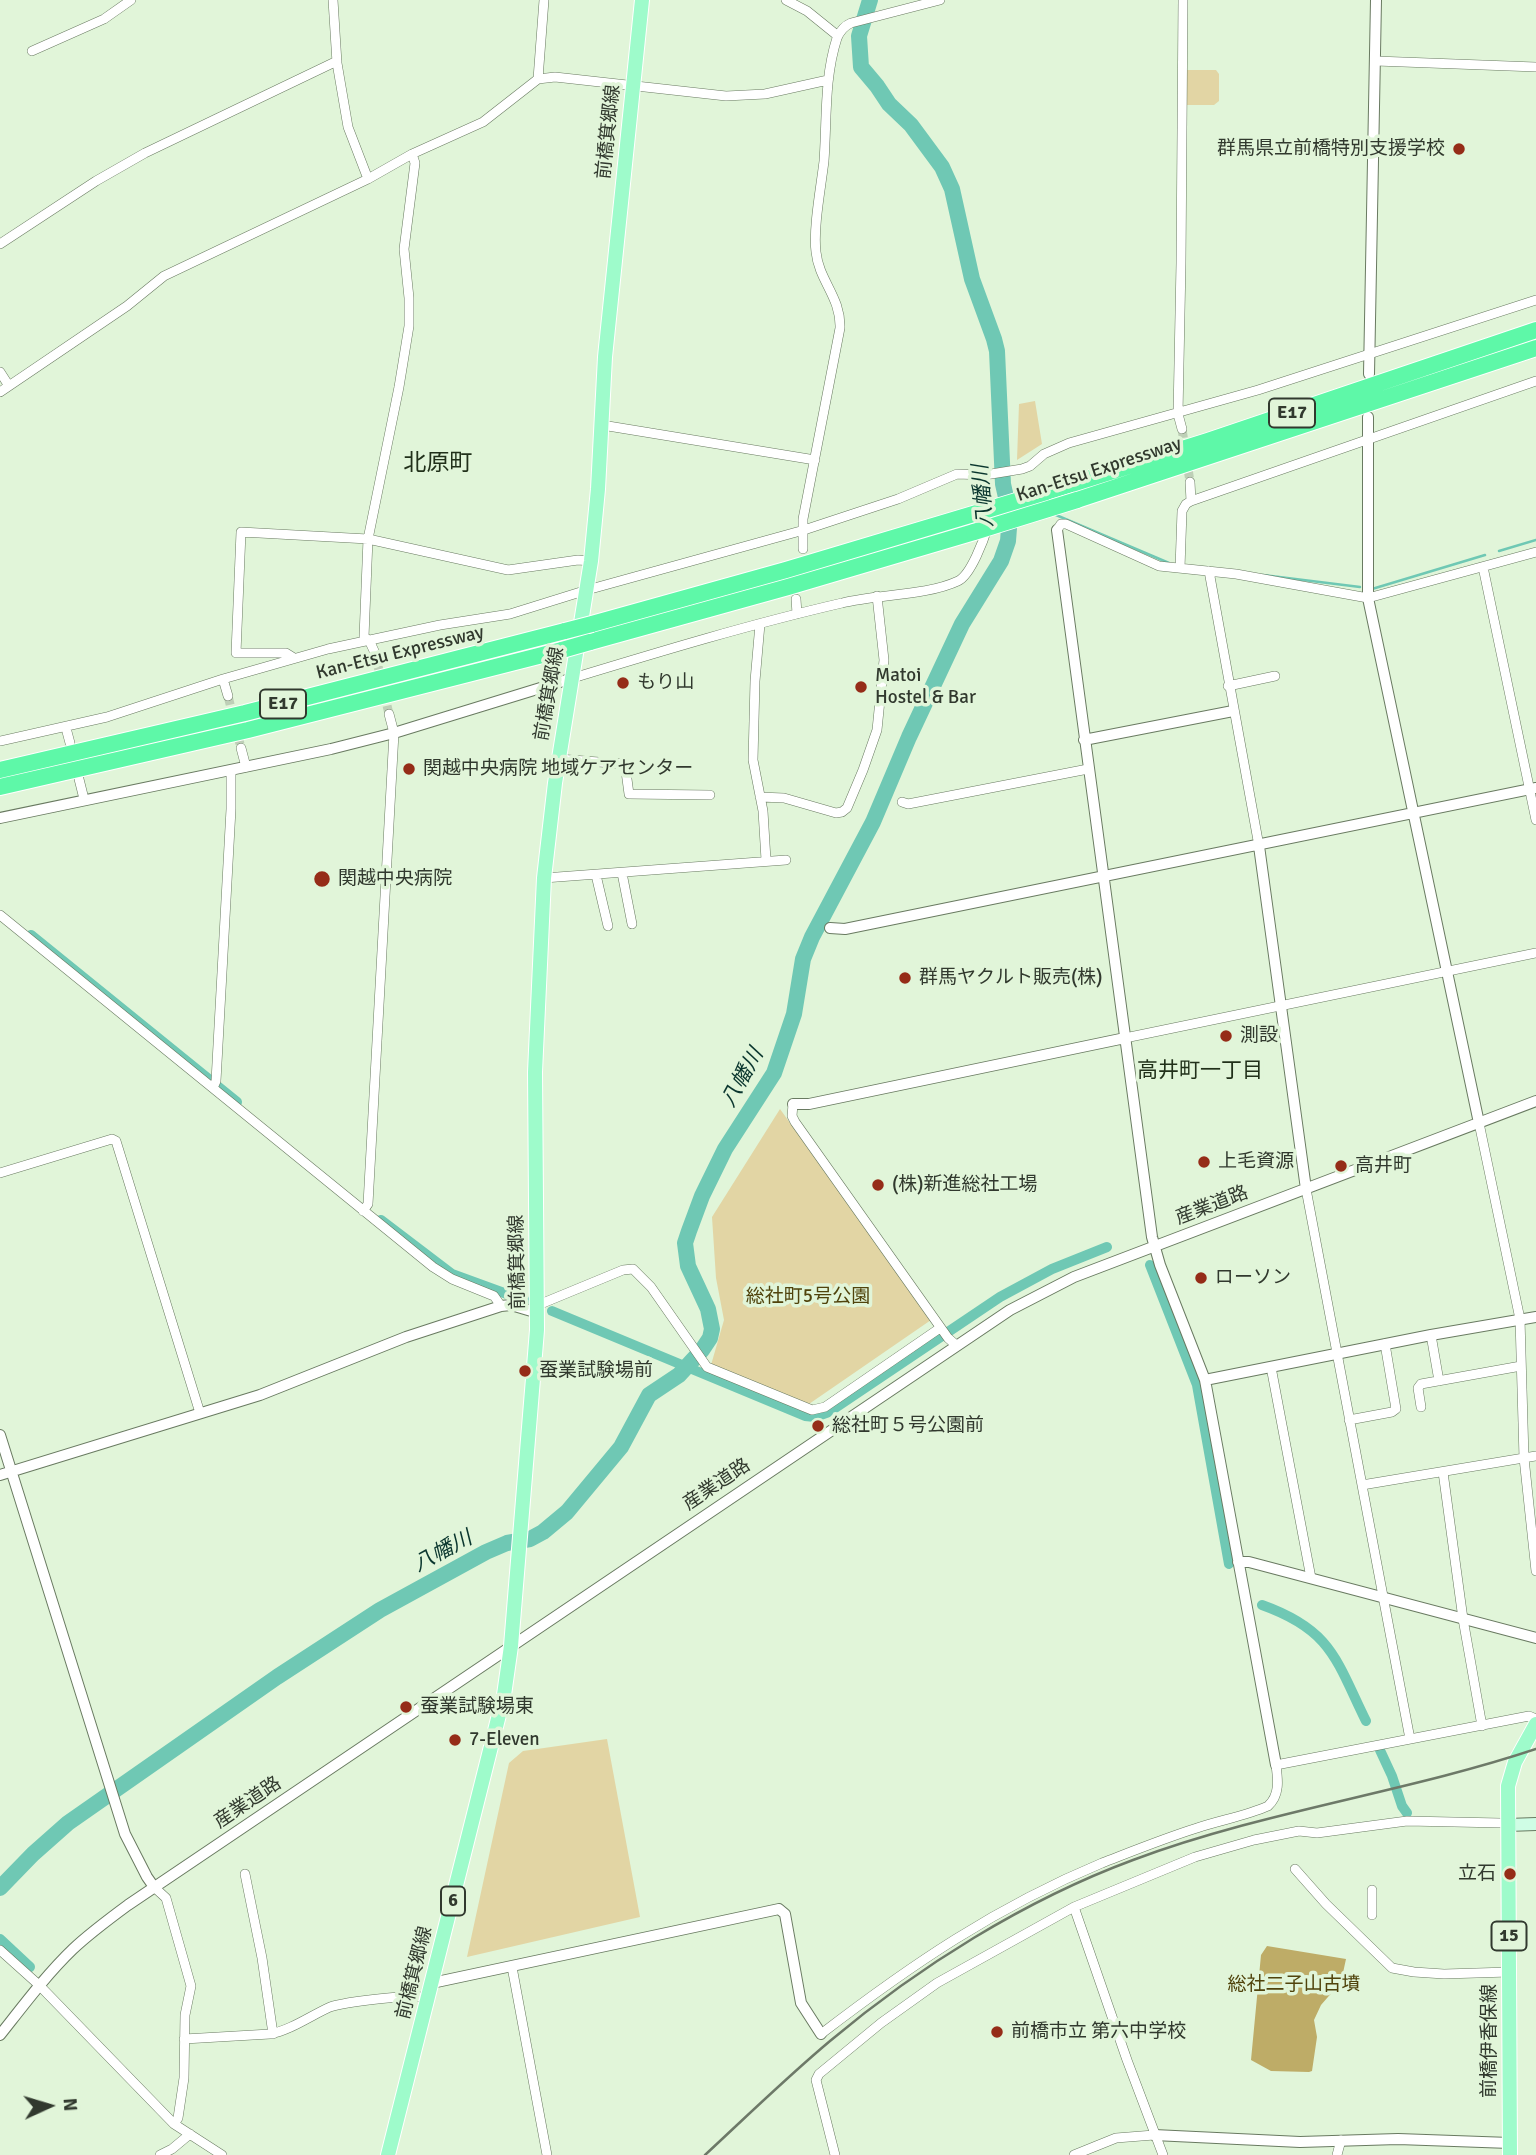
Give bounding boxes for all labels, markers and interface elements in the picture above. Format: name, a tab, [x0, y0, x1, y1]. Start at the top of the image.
street label: 前橋箕郷線	[593, 84, 625, 180]
place label: 群馬県立前橋特別支援学校	[1217, 138, 1445, 160]
marker: 群馬県立前橋特別支援学校	[1451, 141, 1467, 157]
road number: E17	[1269, 398, 1315, 428]
street label: Kan-Etsu Expressway	[1014, 433, 1184, 507]
district label: 北原町	[404, 450, 472, 478]
water label: 八幡川	[969, 464, 999, 528]
street label: Kan-Etsu Expressway	[314, 621, 486, 685]
street label: 前橋箕郷線	[531, 645, 569, 743]
place label: Matoi Hostel & Bar	[875, 665, 976, 709]
place label: もり山	[637, 672, 694, 694]
marker: もり山	[615, 675, 631, 691]
marker: Matoi Hostel & Bar	[853, 679, 869, 695]
road number: E17	[260, 690, 306, 718]
place label: 関越中央病院 地域ケアセンター	[423, 758, 693, 780]
marker: 関越中央病院 地域ケアセンター	[401, 761, 417, 777]
place label: 関越中央病院	[338, 868, 452, 890]
marker: 関越中央病院	[312, 869, 332, 889]
place label: 群馬ヤクルト販売(株)	[919, 967, 1103, 989]
marker: 群馬ヤクルト販売(株)	[897, 970, 913, 986]
place label: 測設	[1240, 1025, 1278, 1047]
marker: 測設	[1218, 1028, 1234, 1044]
water label: 八幡川	[717, 1044, 769, 1112]
district label: 高井町一丁目	[1137, 1058, 1263, 1084]
place label: 上毛資源	[1218, 1151, 1294, 1173]
marker: 上毛資源	[1196, 1154, 1212, 1170]
place label: 高井町	[1355, 1155, 1412, 1177]
marker: 高井町	[1333, 1158, 1349, 1174]
place label: (株)新進総社工場	[892, 1174, 1038, 1196]
marker: (株)新進総社工場	[870, 1177, 886, 1193]
street label: 産業道路	[1172, 1182, 1252, 1230]
street label: 前橋箕郷線	[506, 1214, 530, 1310]
place label: ローソン	[1215, 1267, 1291, 1289]
marker: ローソン	[1193, 1270, 1209, 1286]
park label: 総社町5号公園	[746, 1286, 870, 1308]
place label: 蚕業試験場前	[539, 1360, 653, 1382]
marker: 蚕業試験場前	[517, 1363, 533, 1379]
place label: 総社町５号公園前	[832, 1415, 984, 1437]
marker: 総社町５号公園前	[810, 1418, 826, 1434]
street label: 産業道路	[679, 1454, 755, 1516]
water label: 八幡川	[409, 1526, 477, 1578]
place label: 蚕業試験場東	[420, 1696, 534, 1718]
marker: 蚕業試験場東	[398, 1699, 414, 1715]
place label: 7-Eleven	[469, 1729, 540, 1751]
marker: 7-Eleven	[447, 1732, 463, 1748]
street label: 産業道路	[210, 1772, 286, 1834]
place label: 立石	[1458, 1863, 1496, 1885]
marker: 立石	[1502, 1866, 1518, 1882]
road number: 6	[441, 1886, 465, 1915]
road number: 15	[1492, 1922, 1526, 1950]
street label: 前橋箕郷線	[392, 1924, 438, 2022]
park label: 総社二子山古墳	[1228, 1974, 1360, 1996]
street label: 前橋伊香保線	[1479, 1984, 1501, 2098]
place label: 前橋市立 第六中学校	[1011, 2021, 1186, 2043]
marker: 前橋市立 第六中学校	[989, 2024, 1005, 2040]
north arrow	[14, 2071, 84, 2141]
text: N	[58, 2097, 82, 2112]

